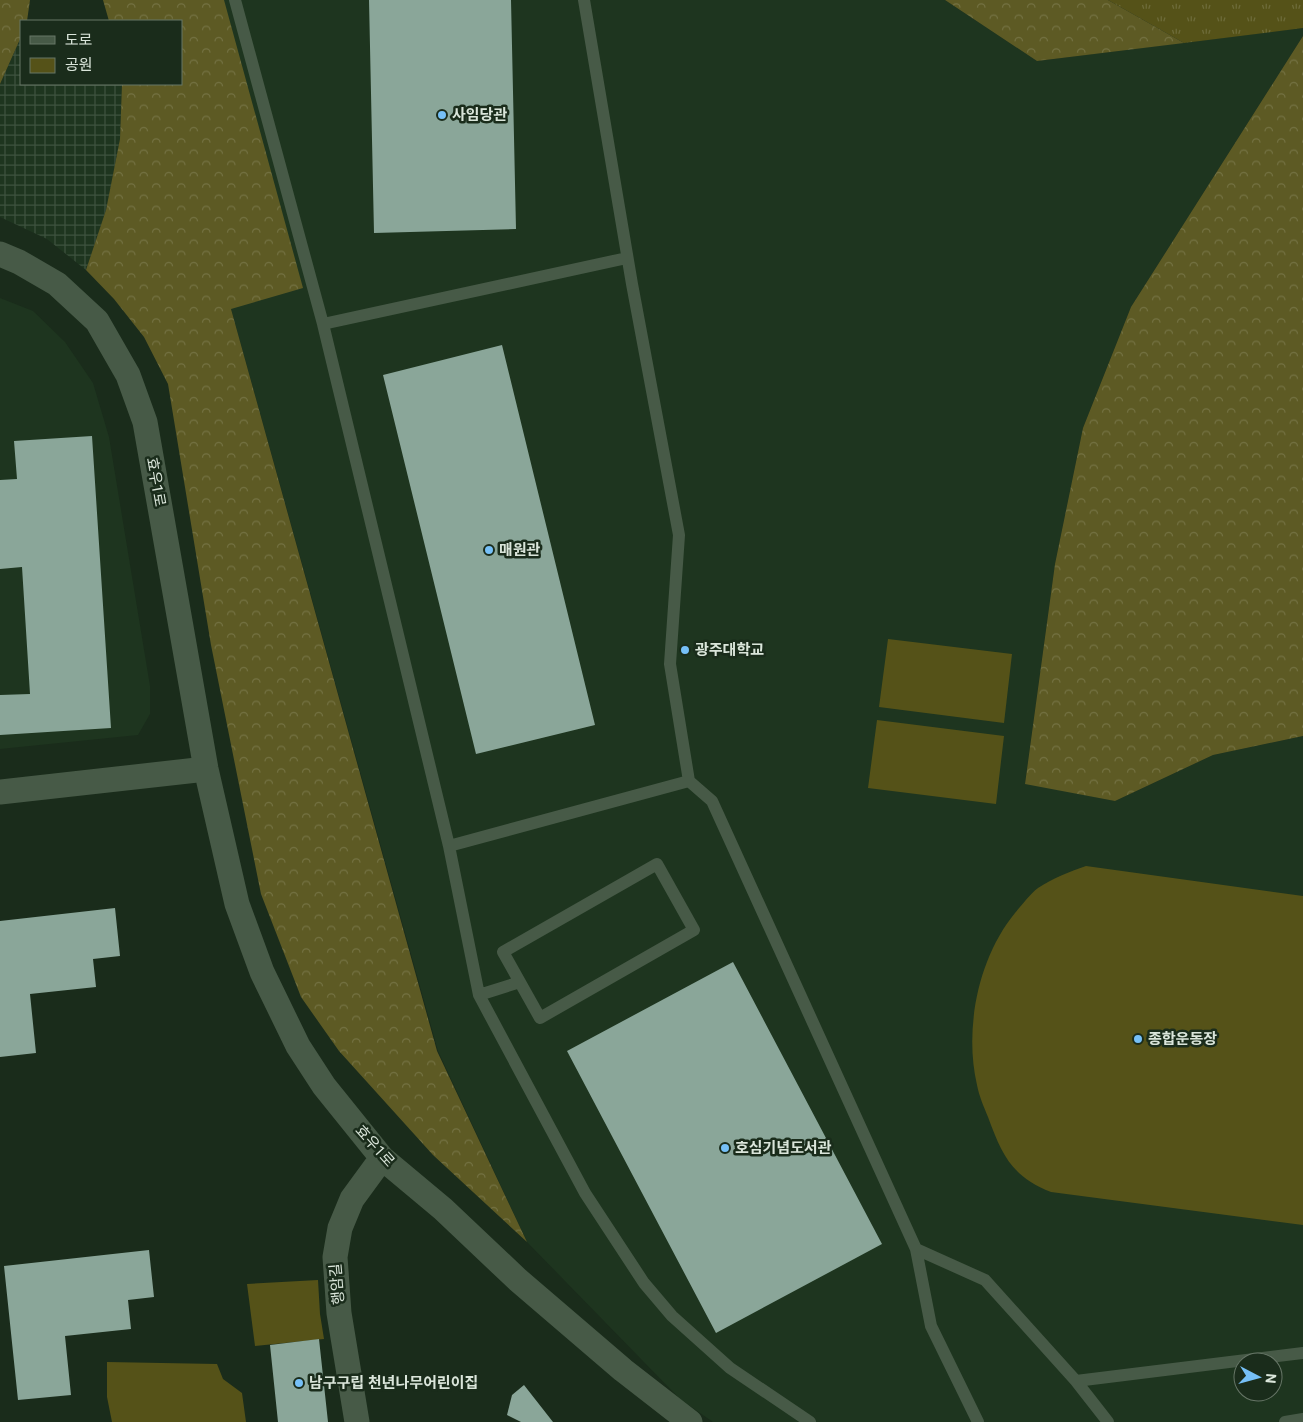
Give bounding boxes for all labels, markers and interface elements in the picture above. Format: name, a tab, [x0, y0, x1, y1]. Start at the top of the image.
legend	[20, 20, 182, 85]
text: 도로	[65, 31, 93, 49]
text: 공원	[65, 56, 93, 74]
place label: 사임당관	[452, 106, 507, 124]
marker: 사임당관	[436, 109, 448, 121]
street label: 효우1로	[143, 456, 169, 508]
place label: 매원관	[499, 541, 541, 559]
marker: 매원관	[483, 544, 495, 556]
place label: 광주대학교	[695, 641, 764, 659]
marker: 광주대학교	[679, 644, 691, 656]
place label: 종합운동장	[1148, 1030, 1217, 1048]
marker: 종합운동장	[1132, 1033, 1144, 1045]
street label: 효우1로	[352, 1121, 398, 1171]
place label: 호심기념도서관	[735, 1139, 832, 1157]
marker: 호심기념도서관	[719, 1142, 731, 1154]
street label: 행암길	[326, 1263, 348, 1305]
north arrow	[1233, 1352, 1283, 1402]
text: N	[1262, 1373, 1279, 1384]
place label: 남구구립 천년나무어린이집	[309, 1374, 478, 1392]
marker: 남구구립 천년나무어린이집	[293, 1377, 305, 1389]

